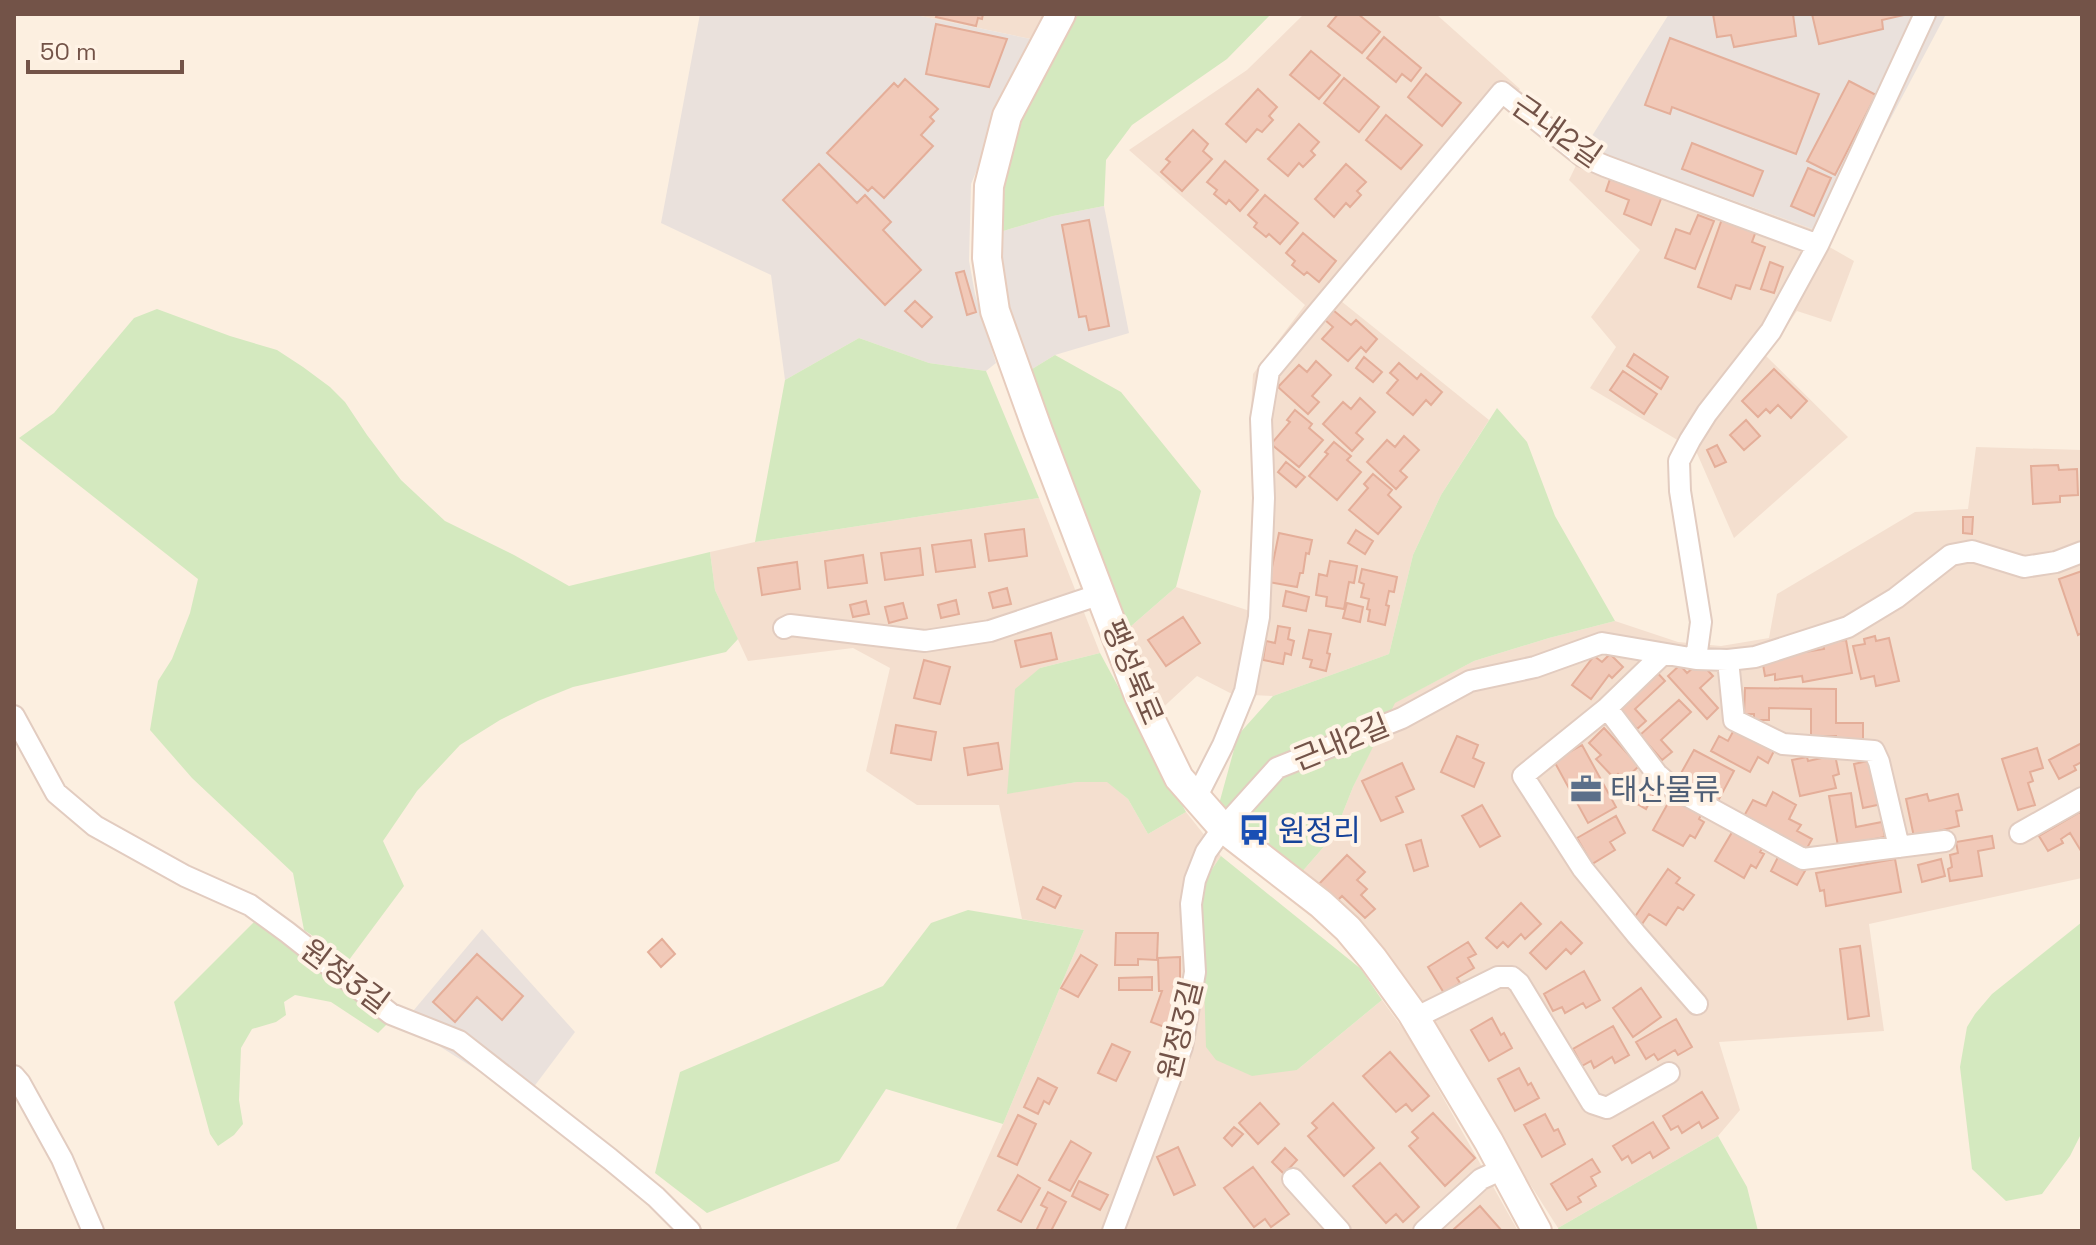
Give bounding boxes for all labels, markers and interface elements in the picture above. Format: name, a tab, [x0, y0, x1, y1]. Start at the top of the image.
scale bar	[28, 24, 182, 74]
text: 50 m	[40, 36, 97, 67]
street label: 근내2길	[1504, 86, 1610, 176]
street label: 팽성북로	[1093, 614, 1173, 730]
street label: 근내2길	[1287, 705, 1395, 779]
place label: 태산물류	[1610, 770, 1720, 809]
office icon: 태산물류	[1569, 772, 1603, 806]
place label: 원정리	[1278, 811, 1361, 850]
bus stop icon: 원정리	[1237, 813, 1271, 847]
street label: 원정3길	[293, 930, 397, 1022]
street label: 원정3길	[1149, 976, 1211, 1084]

